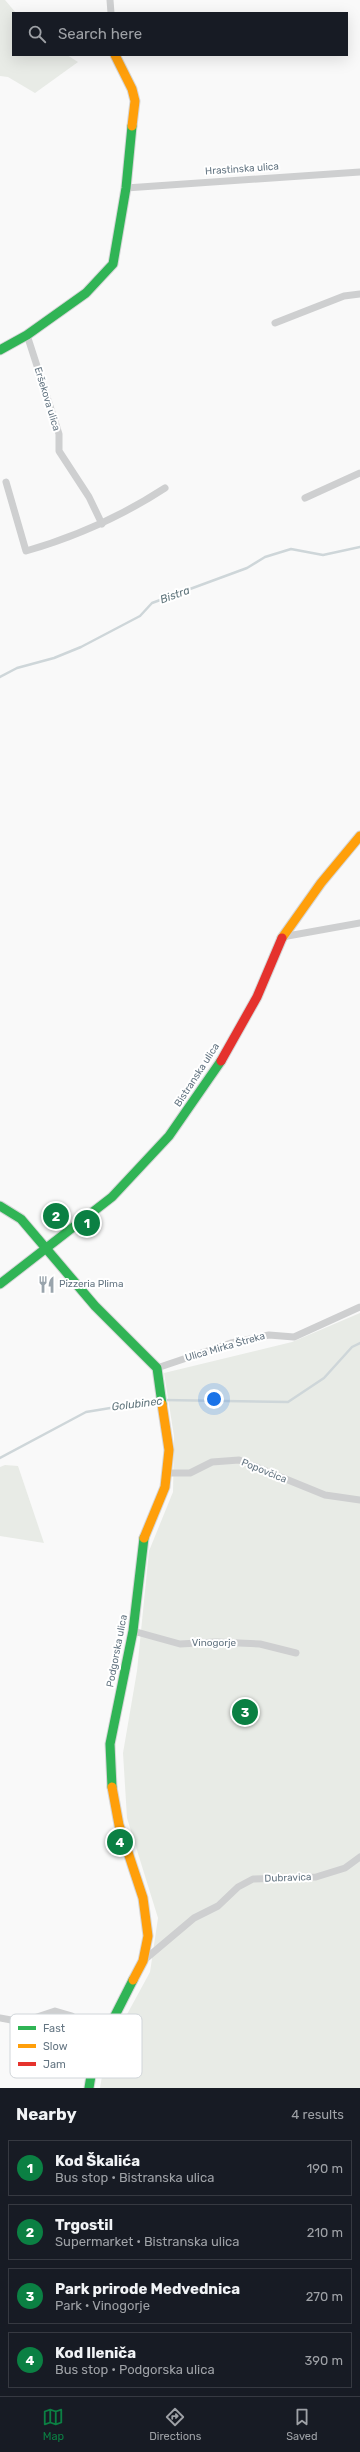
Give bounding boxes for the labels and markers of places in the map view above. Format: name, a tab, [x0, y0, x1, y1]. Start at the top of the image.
pin: 2	[43, 1201, 69, 1231]
pin: 1	[74, 1208, 100, 1238]
restaurant icon: Pizzeria Plima	[36, 1274, 56, 1294]
place label: Pizzeria Plima	[59, 1278, 123, 1290]
pin: 3	[232, 1697, 258, 1727]
pin: 4	[107, 1827, 133, 1857]

